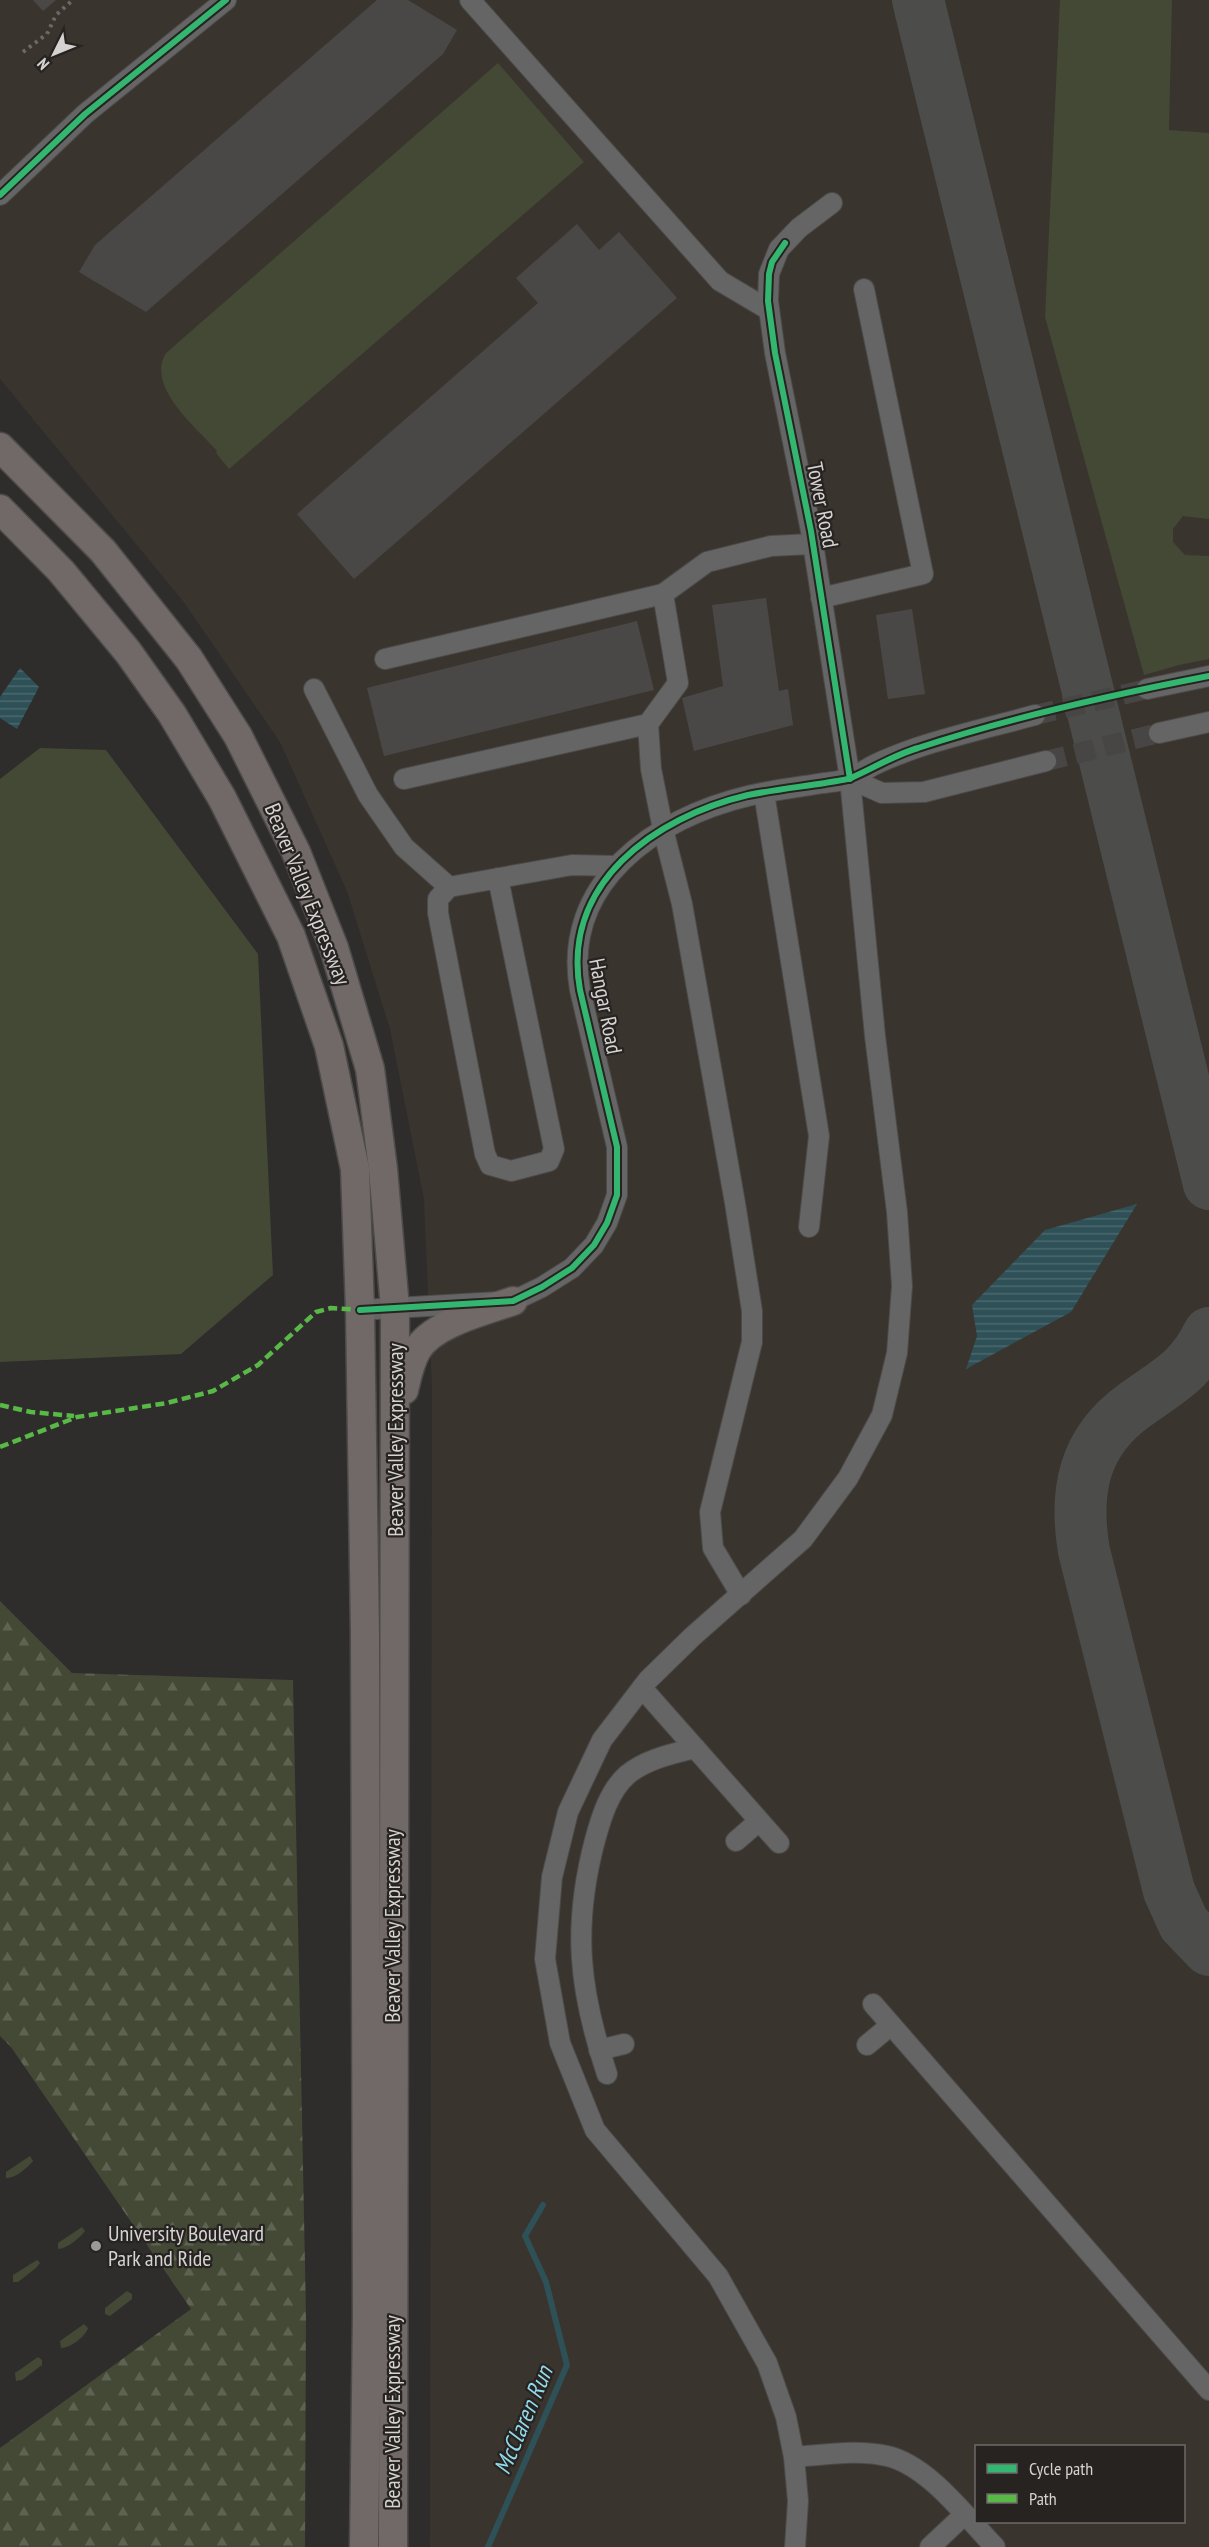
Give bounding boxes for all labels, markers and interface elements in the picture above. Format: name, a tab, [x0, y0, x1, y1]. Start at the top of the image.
north arrow	[24, 24, 84, 84]
text: N	[33, 54, 53, 74]
street label: Tower Road	[801, 460, 845, 550]
street label: Beaver Valley Expressway	[259, 799, 357, 990]
street label: Hangar Road	[583, 956, 629, 1056]
street label: Beaver Valley Expressway	[381, 1343, 409, 1537]
street label: Beaver Valley Expressway	[378, 1829, 406, 2023]
place label: University Boulevard Park and Ride	[108, 2219, 264, 2272]
marker: University Boulevard Park and Ride	[89, 2239, 103, 2253]
street label: Beaver Valley Expressway	[378, 2315, 406, 2509]
water label: McClaren Run	[486, 2360, 560, 2479]
legend	[975, 2445, 1185, 2523]
text: Cycle path	[1029, 2457, 1093, 2480]
text: Path	[1029, 2487, 1057, 2510]

